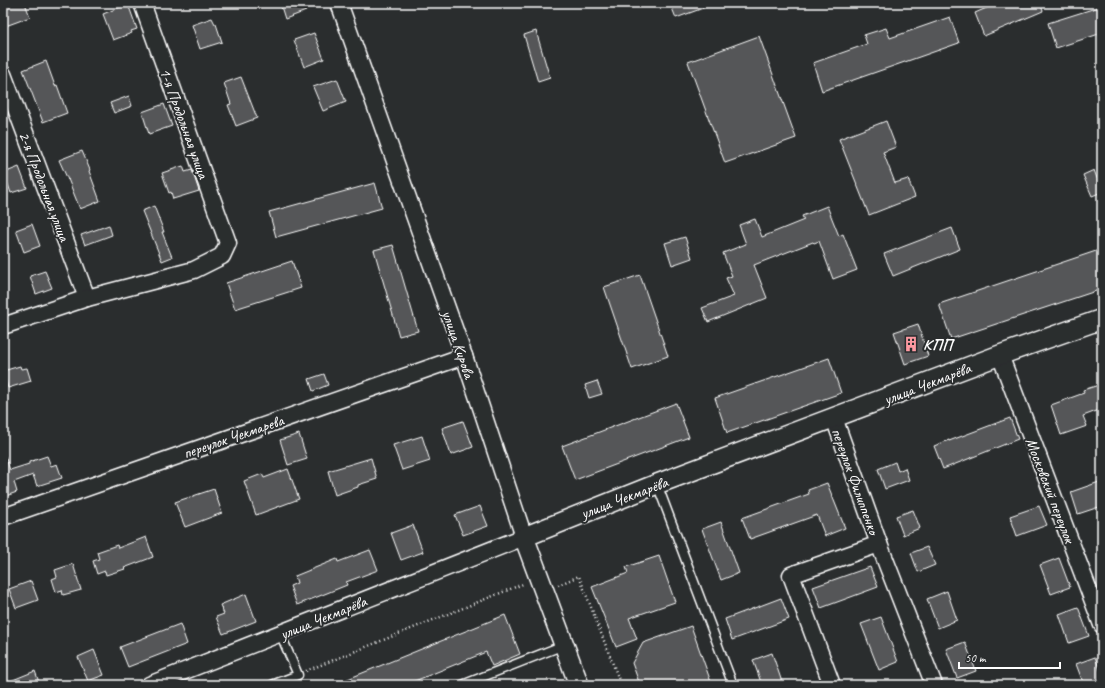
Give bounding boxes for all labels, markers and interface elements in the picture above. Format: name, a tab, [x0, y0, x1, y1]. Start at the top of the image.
street label: 1-я Продольная улица	[155, 65, 214, 183]
street label: 2-я Продольная улица	[14, 129, 75, 246]
street label: улица Кирова	[437, 307, 479, 382]
building icon: КПП	[902, 335, 920, 353]
place label: КПП	[923, 335, 956, 355]
street label: улица Чекмарёва	[880, 358, 975, 410]
street label: переулок Чекмарева	[181, 410, 288, 463]
street label: переулок Филиппенко	[827, 425, 884, 540]
street label: Московский переулок	[1021, 435, 1080, 548]
street label: улица Чекмарёва	[577, 472, 672, 524]
street label: улица Чекмарёва	[276, 591, 371, 645]
scale bar	[959, 644, 1060, 670]
text: 50 m	[965, 650, 987, 666]

